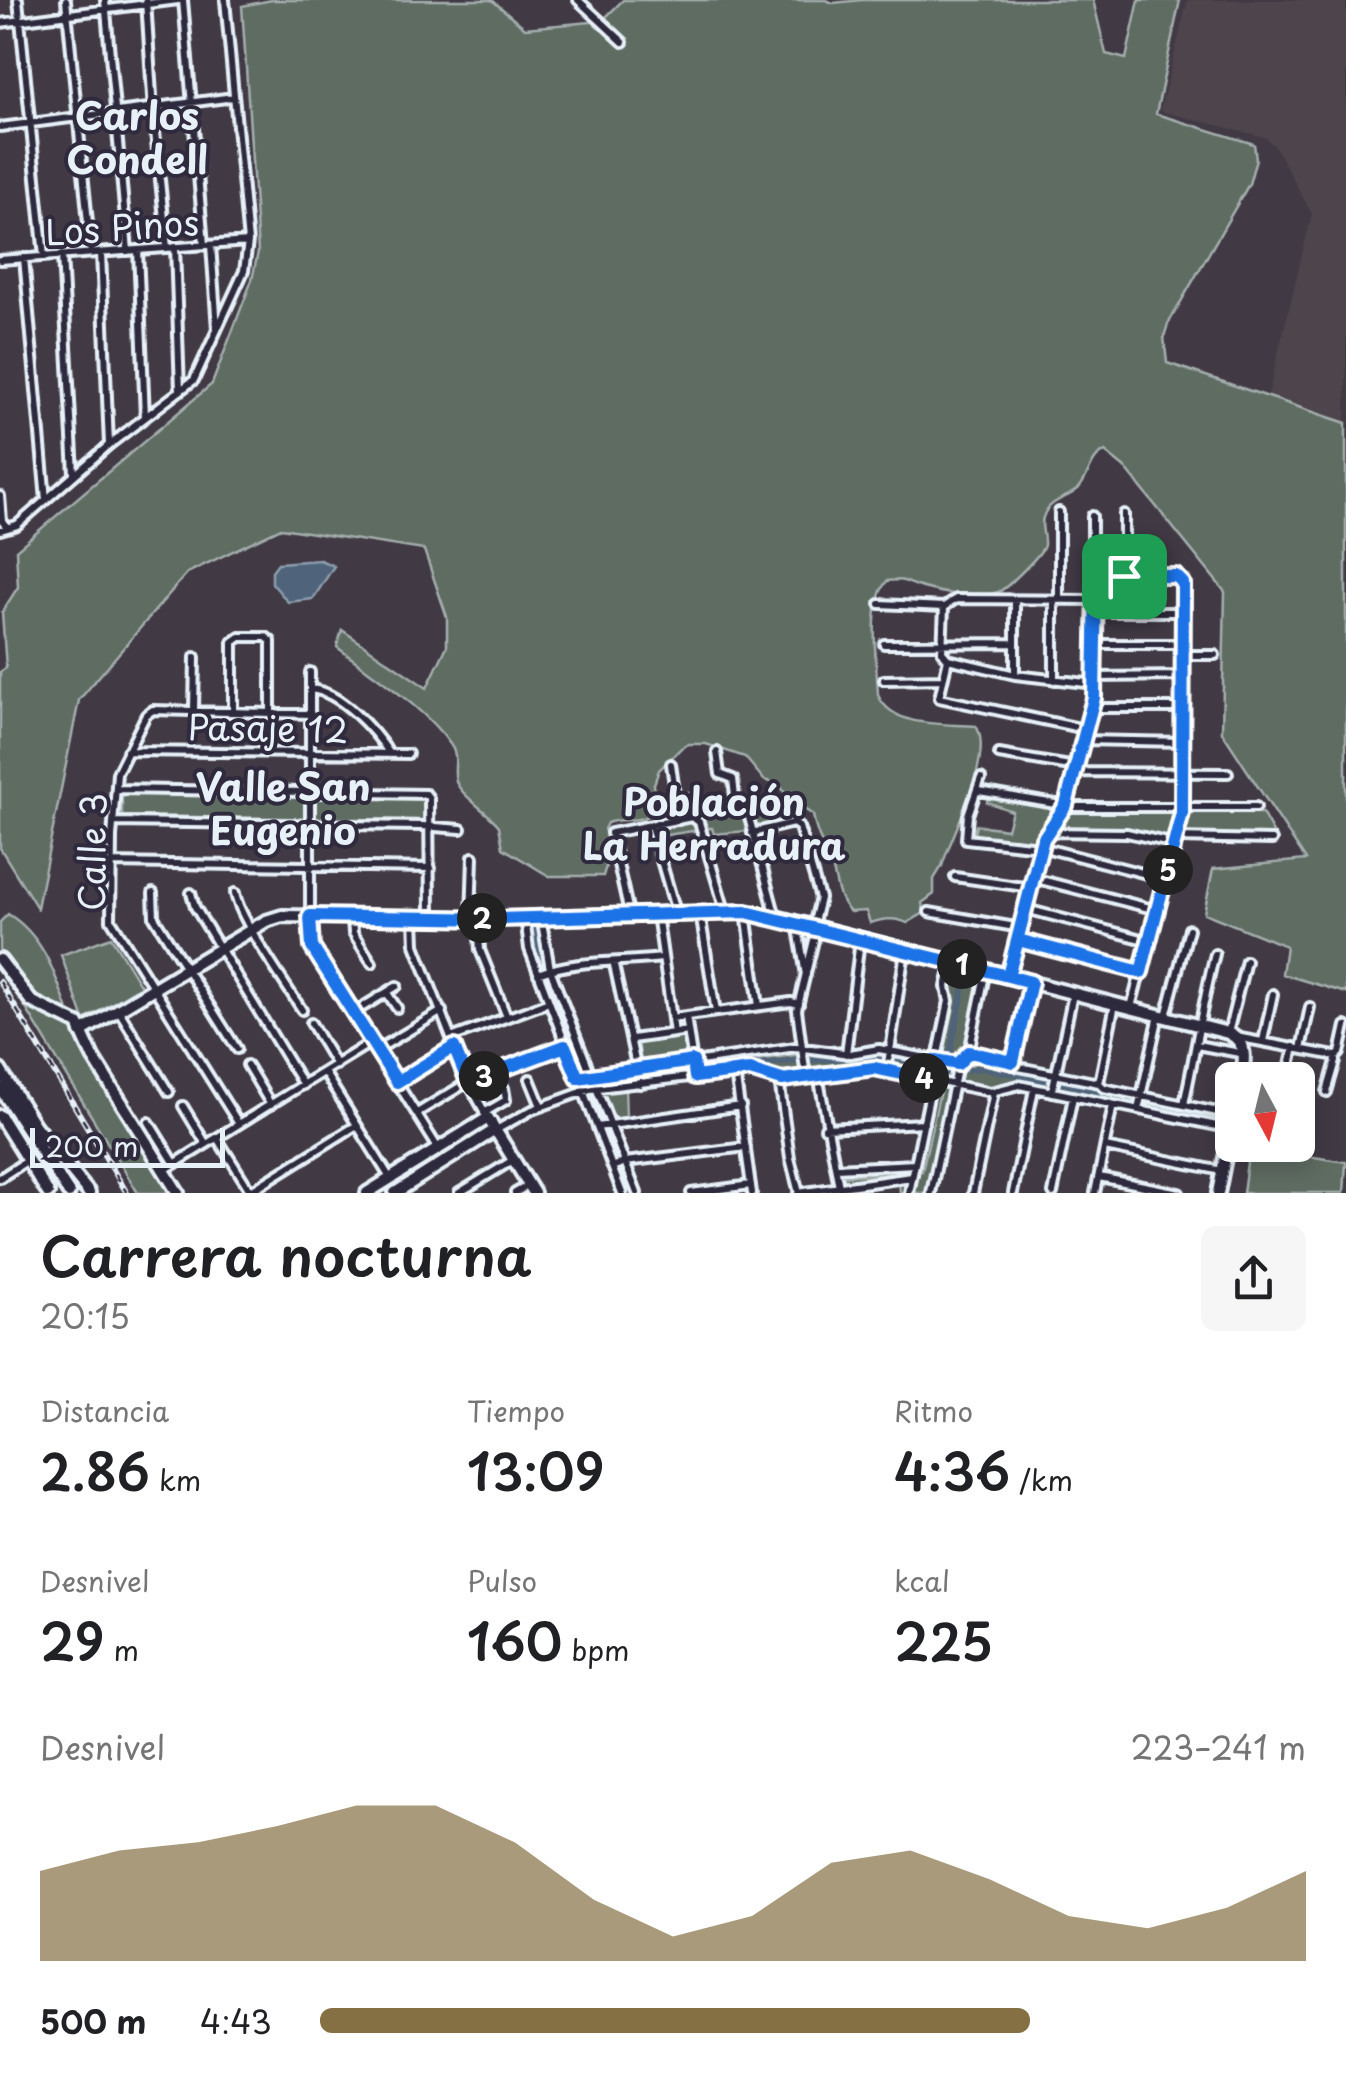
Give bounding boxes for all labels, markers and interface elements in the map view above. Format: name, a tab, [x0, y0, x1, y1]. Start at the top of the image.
district label: Carlos Condell	[66, 86, 208, 187]
street label: Los Pinos	[43, 194, 201, 258]
pin	[1082, 534, 1167, 619]
icon: arrive	[1097, 549, 1152, 604]
street label: Pasaje 12	[187, 699, 349, 755]
district label: Valle San Eugenio	[195, 757, 371, 858]
district label: Población La Herradura	[582, 772, 846, 873]
street label: Calle 3	[63, 792, 119, 912]
pin: 5	[1143, 845, 1193, 895]
text: 5	[1159, 848, 1177, 891]
pin: 2	[457, 893, 507, 943]
text: 2	[472, 896, 492, 939]
pin: 1	[937, 939, 987, 989]
text: 1	[955, 942, 969, 985]
pin: 3	[459, 1051, 509, 1101]
pin: 4	[899, 1053, 949, 1103]
text: 3	[475, 1054, 493, 1097]
text: 4	[914, 1056, 934, 1099]
north arrow	[1215, 1062, 1315, 1162]
map controls	[1215, 1062, 1315, 1162]
scale bar	[30, 1123, 225, 1168]
text: 200 m	[45, 1124, 138, 1167]
text: Carrera nocturna	[40, 1213, 532, 1296]
button: share	[1201, 1226, 1306, 1331]
text: 20:15	[40, 1292, 130, 1340]
text: Distancia	[40, 1389, 169, 1432]
text: Tiempo	[467, 1389, 565, 1432]
text: Ritmo	[894, 1389, 973, 1432]
text: 2.86	[40, 1432, 150, 1508]
text: 13:09	[467, 1432, 604, 1508]
text: 4:36	[894, 1432, 1010, 1508]
text: km	[150, 1458, 201, 1501]
text: /km	[1010, 1458, 1073, 1501]
text: Desnivel	[40, 1559, 149, 1602]
text: Pulso	[467, 1559, 537, 1602]
text: kcal	[894, 1559, 950, 1602]
text: 29	[40, 1602, 104, 1678]
text: 160	[467, 1602, 562, 1678]
text: 225	[894, 1602, 993, 1678]
text: m	[104, 1628, 139, 1671]
text: bpm	[562, 1628, 630, 1671]
text: Desnivel	[40, 1723, 165, 1771]
text: 223–241 m	[1130, 1723, 1306, 1771]
text: 500 m	[40, 1997, 146, 2045]
text: 4:43	[200, 1997, 272, 2045]

